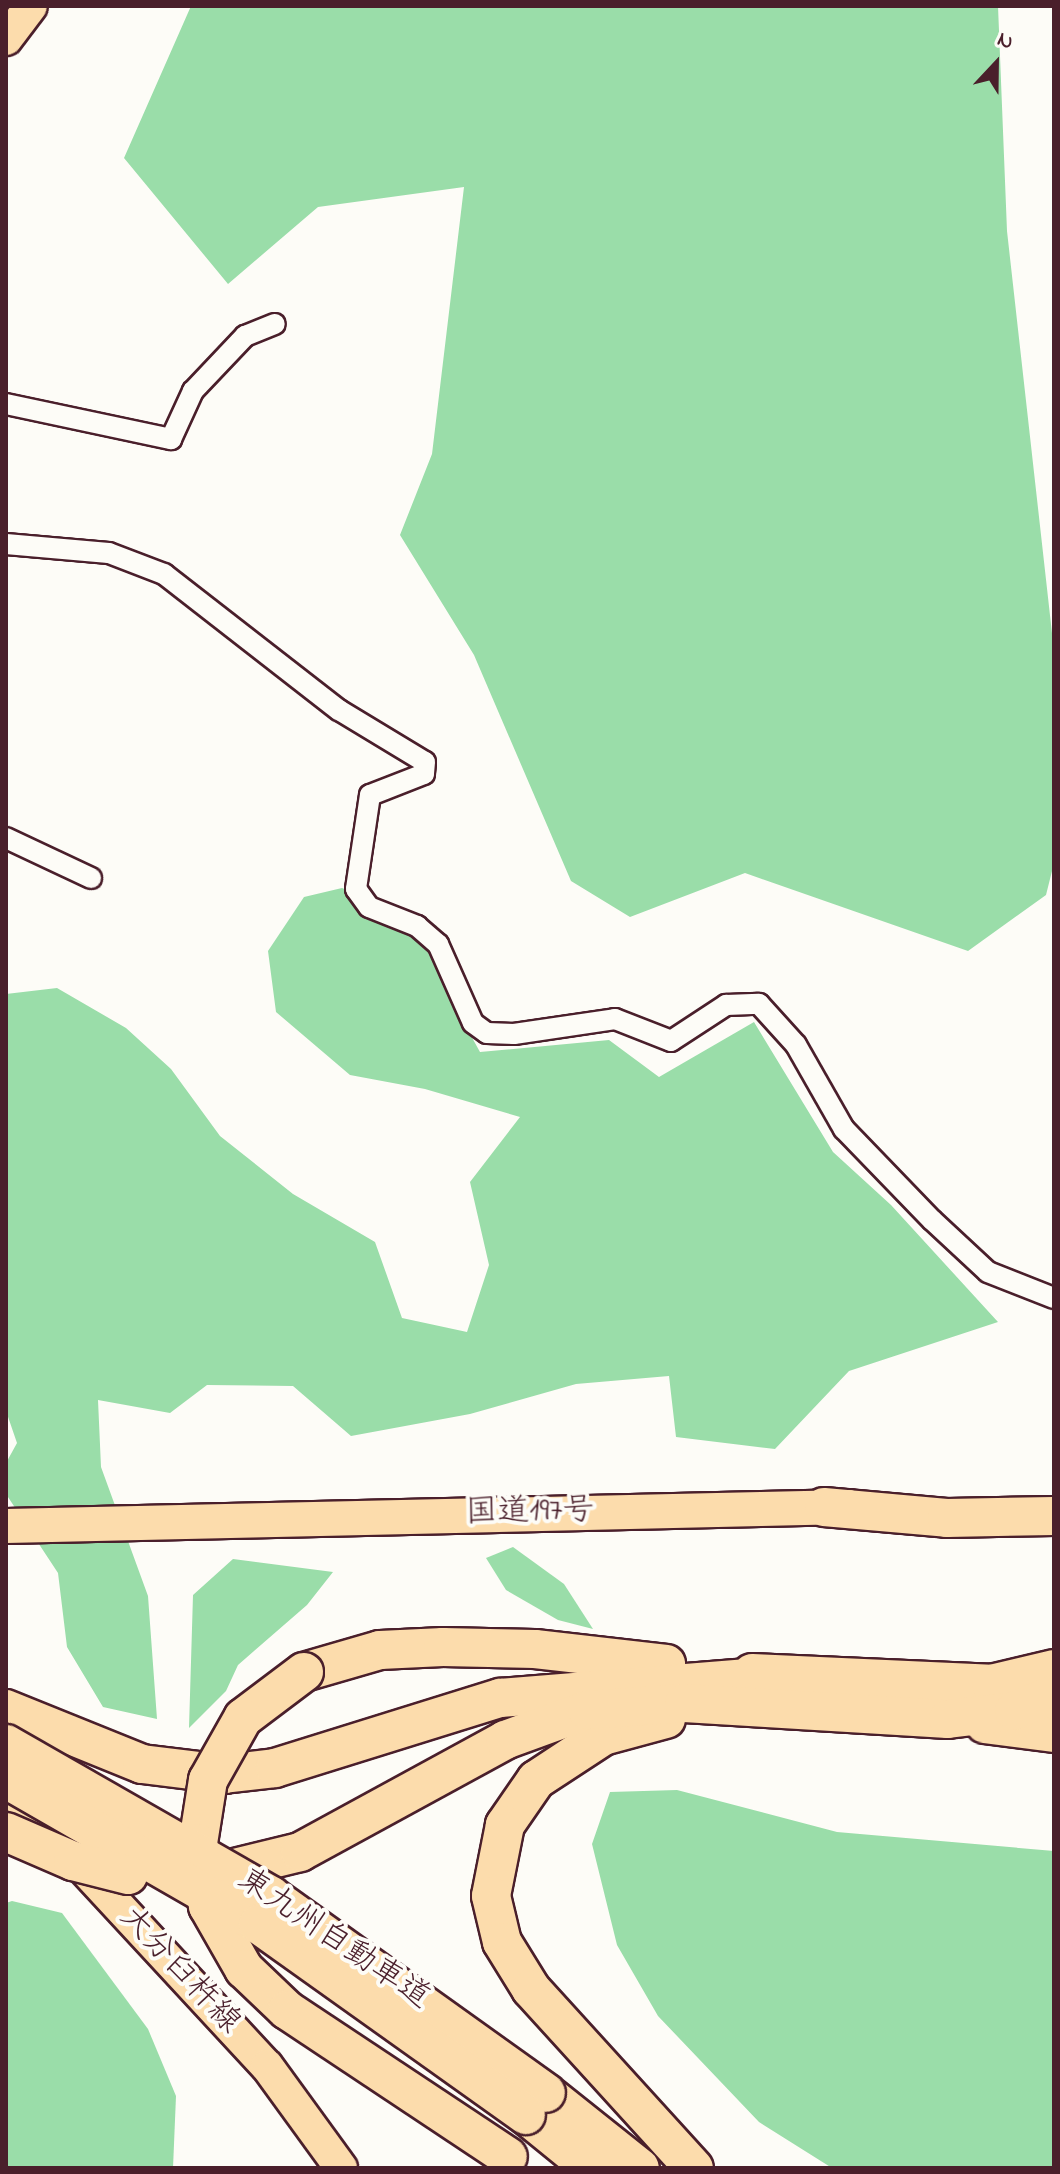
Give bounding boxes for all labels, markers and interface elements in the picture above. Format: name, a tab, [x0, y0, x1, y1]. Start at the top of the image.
north arrow	[956, 24, 1036, 104]
text: N	[992, 24, 1018, 59]
street label: 国道197号	[465, 1493, 595, 1533]
street label: 東九州自動車道	[229, 1861, 437, 2019]
street label: 大分臼杵線	[110, 1899, 248, 2043]

